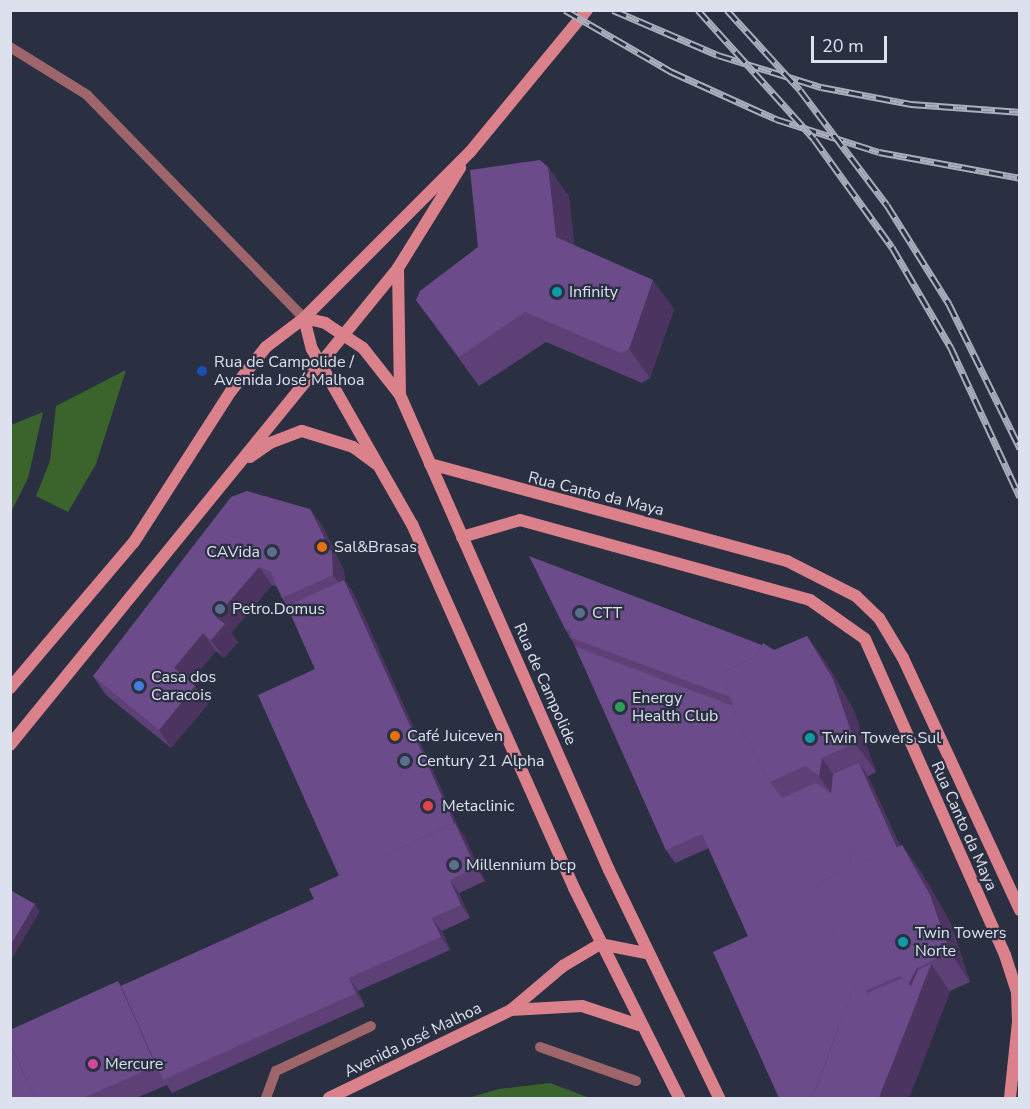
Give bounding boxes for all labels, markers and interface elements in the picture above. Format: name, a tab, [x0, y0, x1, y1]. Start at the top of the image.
scale bar	[814, 24, 890, 62]
text: 20 m	[822, 34, 864, 58]
place label: Infinity	[569, 282, 618, 302]
marker: Infinity	[550, 285, 564, 299]
place label: Rua de Campolide / Avenida José Malhoa	[214, 352, 364, 390]
marker: Rua de Campolide / Avenida José Malhoa	[195, 364, 209, 378]
street label: Rua Canto da Maya	[526, 468, 666, 520]
place label: Sal&Brasas	[334, 537, 417, 557]
marker: Sal&Brasas	[315, 540, 329, 554]
place label: CAVida	[206, 542, 260, 562]
marker: CAVida	[265, 545, 279, 559]
place label: Petro.Domus	[232, 599, 325, 619]
marker: Petro.Domus	[213, 602, 227, 616]
place label: CTT	[592, 603, 622, 623]
marker: CTT	[573, 606, 587, 620]
street label: Rua de Campolide	[510, 620, 580, 748]
place label: Casa dos Caracois	[151, 667, 216, 705]
marker: Casa dos Caracois	[132, 679, 146, 693]
place label: Energy Health Club	[632, 688, 718, 726]
marker: Energy Health Club	[613, 700, 627, 714]
place label: Café Juiceven	[407, 726, 503, 746]
place label: Twin Towers Sul	[822, 728, 941, 748]
marker: Café Juiceven	[388, 729, 402, 743]
marker: Twin Towers Sul	[803, 731, 817, 745]
place label: Century 21 Alpha	[417, 751, 545, 771]
marker: Century 21 Alpha	[398, 754, 412, 768]
street label: Rua Canto da Maya	[927, 758, 1001, 894]
place label: Metaclinic	[442, 796, 514, 816]
marker: Metaclinic	[419, 797, 437, 815]
place label: Millennium bcp	[466, 855, 576, 875]
marker: Millennium bcp	[447, 858, 461, 872]
place label: Twin Towers Norte	[915, 923, 1006, 961]
marker: Twin Towers Norte	[896, 935, 910, 949]
street label: Avenida José Malhoa	[341, 998, 485, 1082]
place label: Mercure	[105, 1054, 163, 1074]
marker: Mercure	[86, 1057, 100, 1071]

